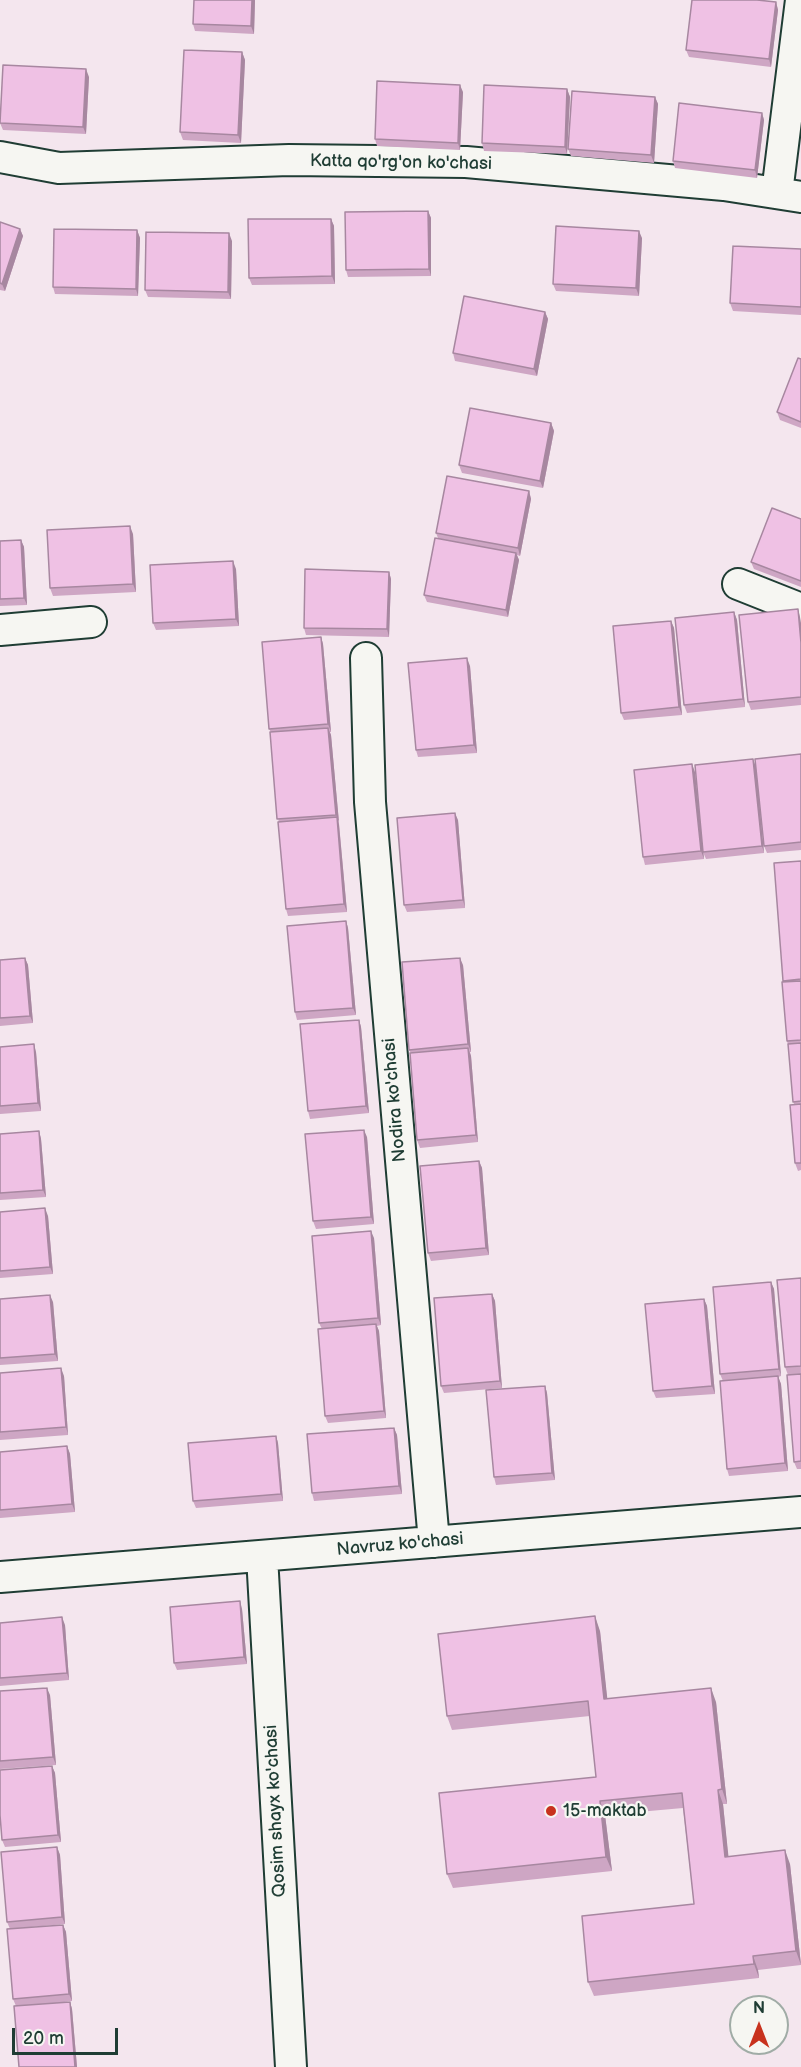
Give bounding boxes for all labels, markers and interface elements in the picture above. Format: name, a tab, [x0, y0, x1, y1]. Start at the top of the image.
street label: Katta qo'rg'on ko'chasi	[310, 151, 492, 175]
street label: Nodira ko'chasi	[379, 1037, 411, 1163]
street label: Navruz ko'chasi	[336, 1529, 464, 1561]
street label: Qosim shayx ko'chasi	[261, 1724, 291, 1898]
place label: 15-maktab	[563, 1800, 647, 1822]
marker: 15-maktab	[544, 1804, 558, 1818]
north arrow	[729, 1995, 789, 2055]
text: N	[753, 1999, 765, 2018]
scale bar	[15, 2016, 122, 2054]
text: 20 m	[23, 2028, 64, 2049]

